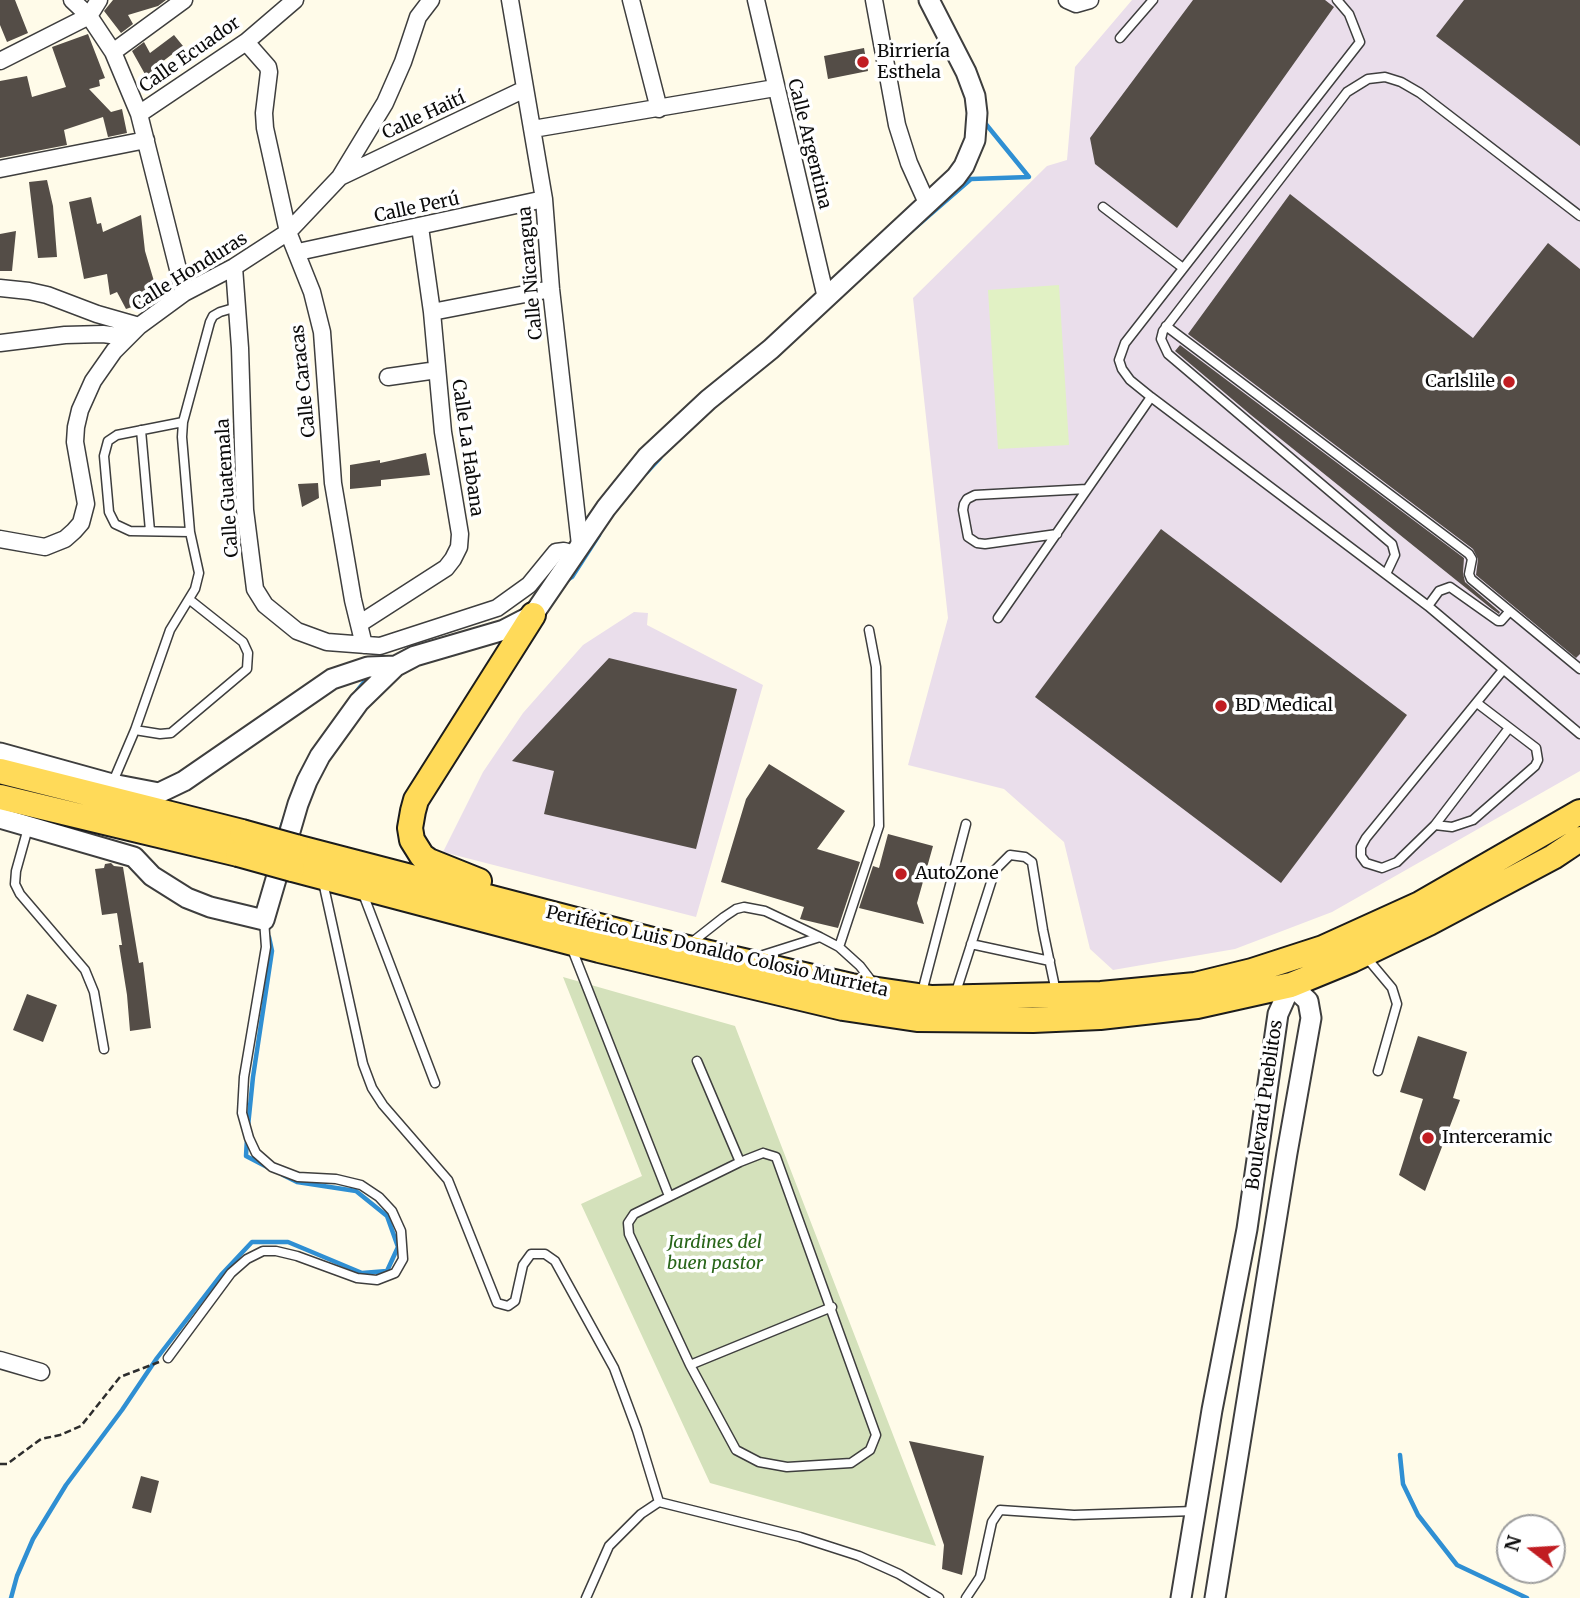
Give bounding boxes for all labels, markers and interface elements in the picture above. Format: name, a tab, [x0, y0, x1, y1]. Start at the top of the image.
street label: Calle Ecuador	[136, 12, 244, 98]
place label: Birriería Esthela	[877, 41, 950, 84]
marker: Birriería Esthela	[855, 54, 871, 70]
street label: Calle Argentina	[782, 77, 836, 211]
street label: Calle Haití	[379, 87, 469, 145]
street label: Calle Perú	[372, 188, 462, 228]
street label: Calle Nicaragua	[514, 205, 548, 341]
street label: Calle Honduras	[129, 228, 251, 316]
street label: Calle Caracas	[287, 324, 321, 438]
place label: Carlslile	[1425, 371, 1495, 393]
marker: Carlslile	[1501, 374, 1517, 390]
street label: Calle La Habana	[447, 378, 487, 518]
street label: Calle Guatemala	[212, 418, 244, 558]
place label: BD Medical	[1235, 695, 1333, 717]
marker: BD Medical	[1213, 698, 1229, 714]
place label: AutoZone	[915, 863, 999, 885]
marker: AutoZone	[893, 866, 909, 882]
street label: Periférico Luis Donaldo Colosio Murrieta	[544, 902, 890, 1002]
street label: Boulevard Pueblitos	[1242, 1018, 1288, 1192]
place label: Interceramic	[1442, 1127, 1552, 1149]
marker: Interceramic	[1420, 1130, 1436, 1146]
park label: Jardines del buen pastor	[667, 1232, 763, 1274]
north arrow	[1496, 1514, 1566, 1584]
text: N	[1499, 1533, 1526, 1554]

